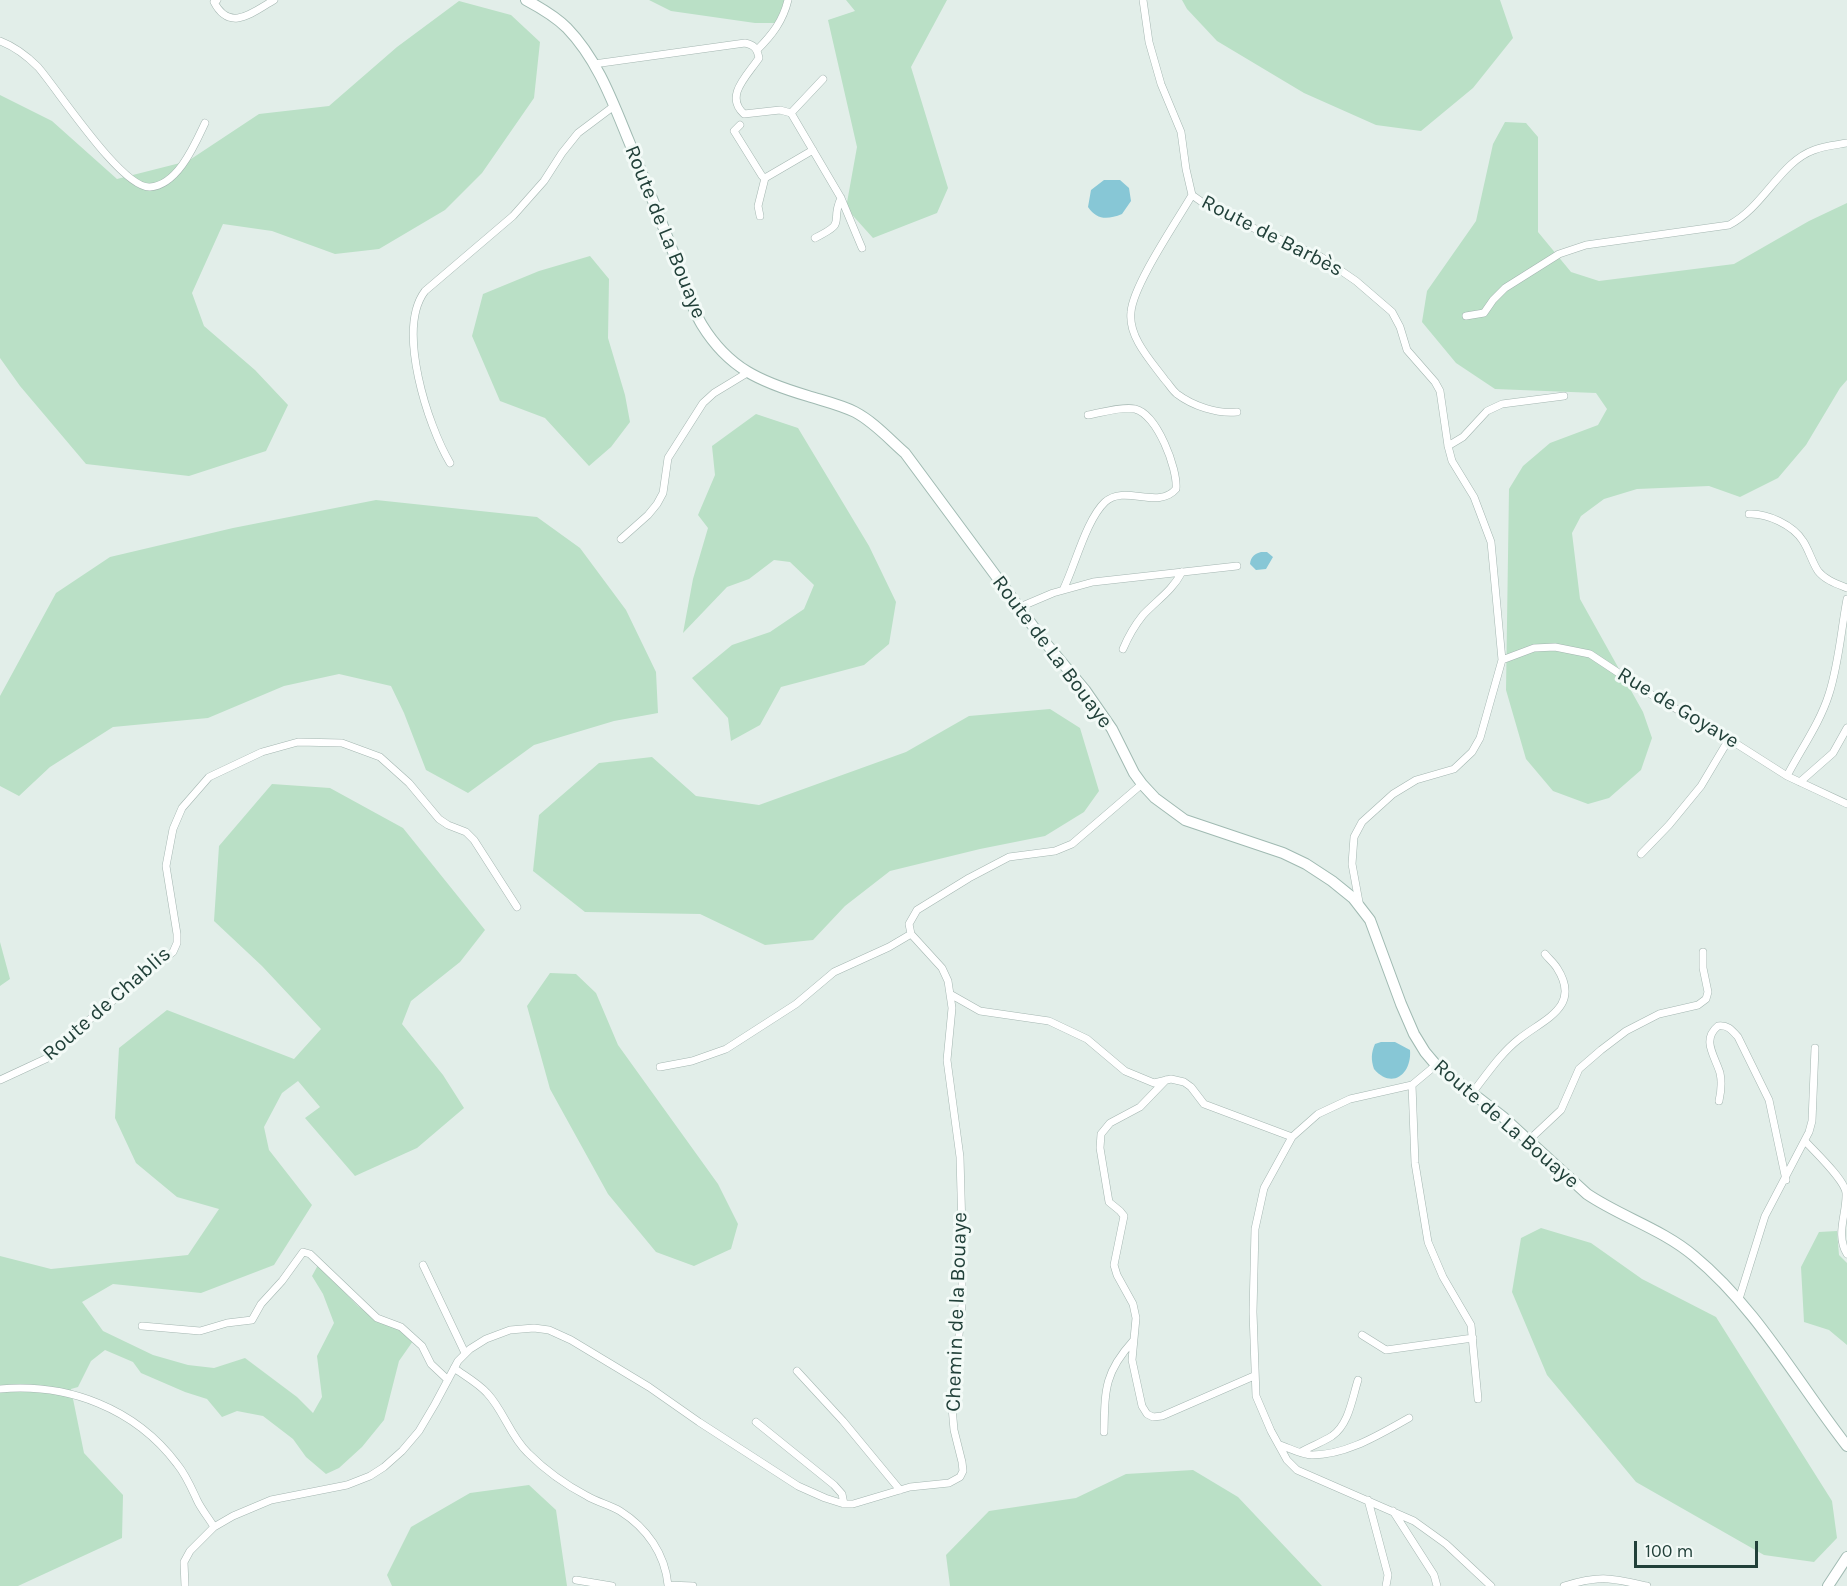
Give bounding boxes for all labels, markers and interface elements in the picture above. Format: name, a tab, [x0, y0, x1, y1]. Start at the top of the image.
street label: Route de La Bouaye	[619, 142, 711, 322]
street label: Route de Barbès	[1197, 189, 1347, 283]
street label: Route de La Bouaye	[986, 571, 1118, 733]
street label: Rue de Goyave	[1613, 662, 1743, 754]
street label: Route de Chablis	[38, 941, 176, 1067]
street label: Route de La Bouaye	[1428, 1054, 1584, 1194]
street label: Chemin de la Bouaye	[941, 1212, 973, 1412]
scale bar	[1637, 1529, 1762, 1567]
text: 100 m	[1645, 1540, 1693, 1562]

